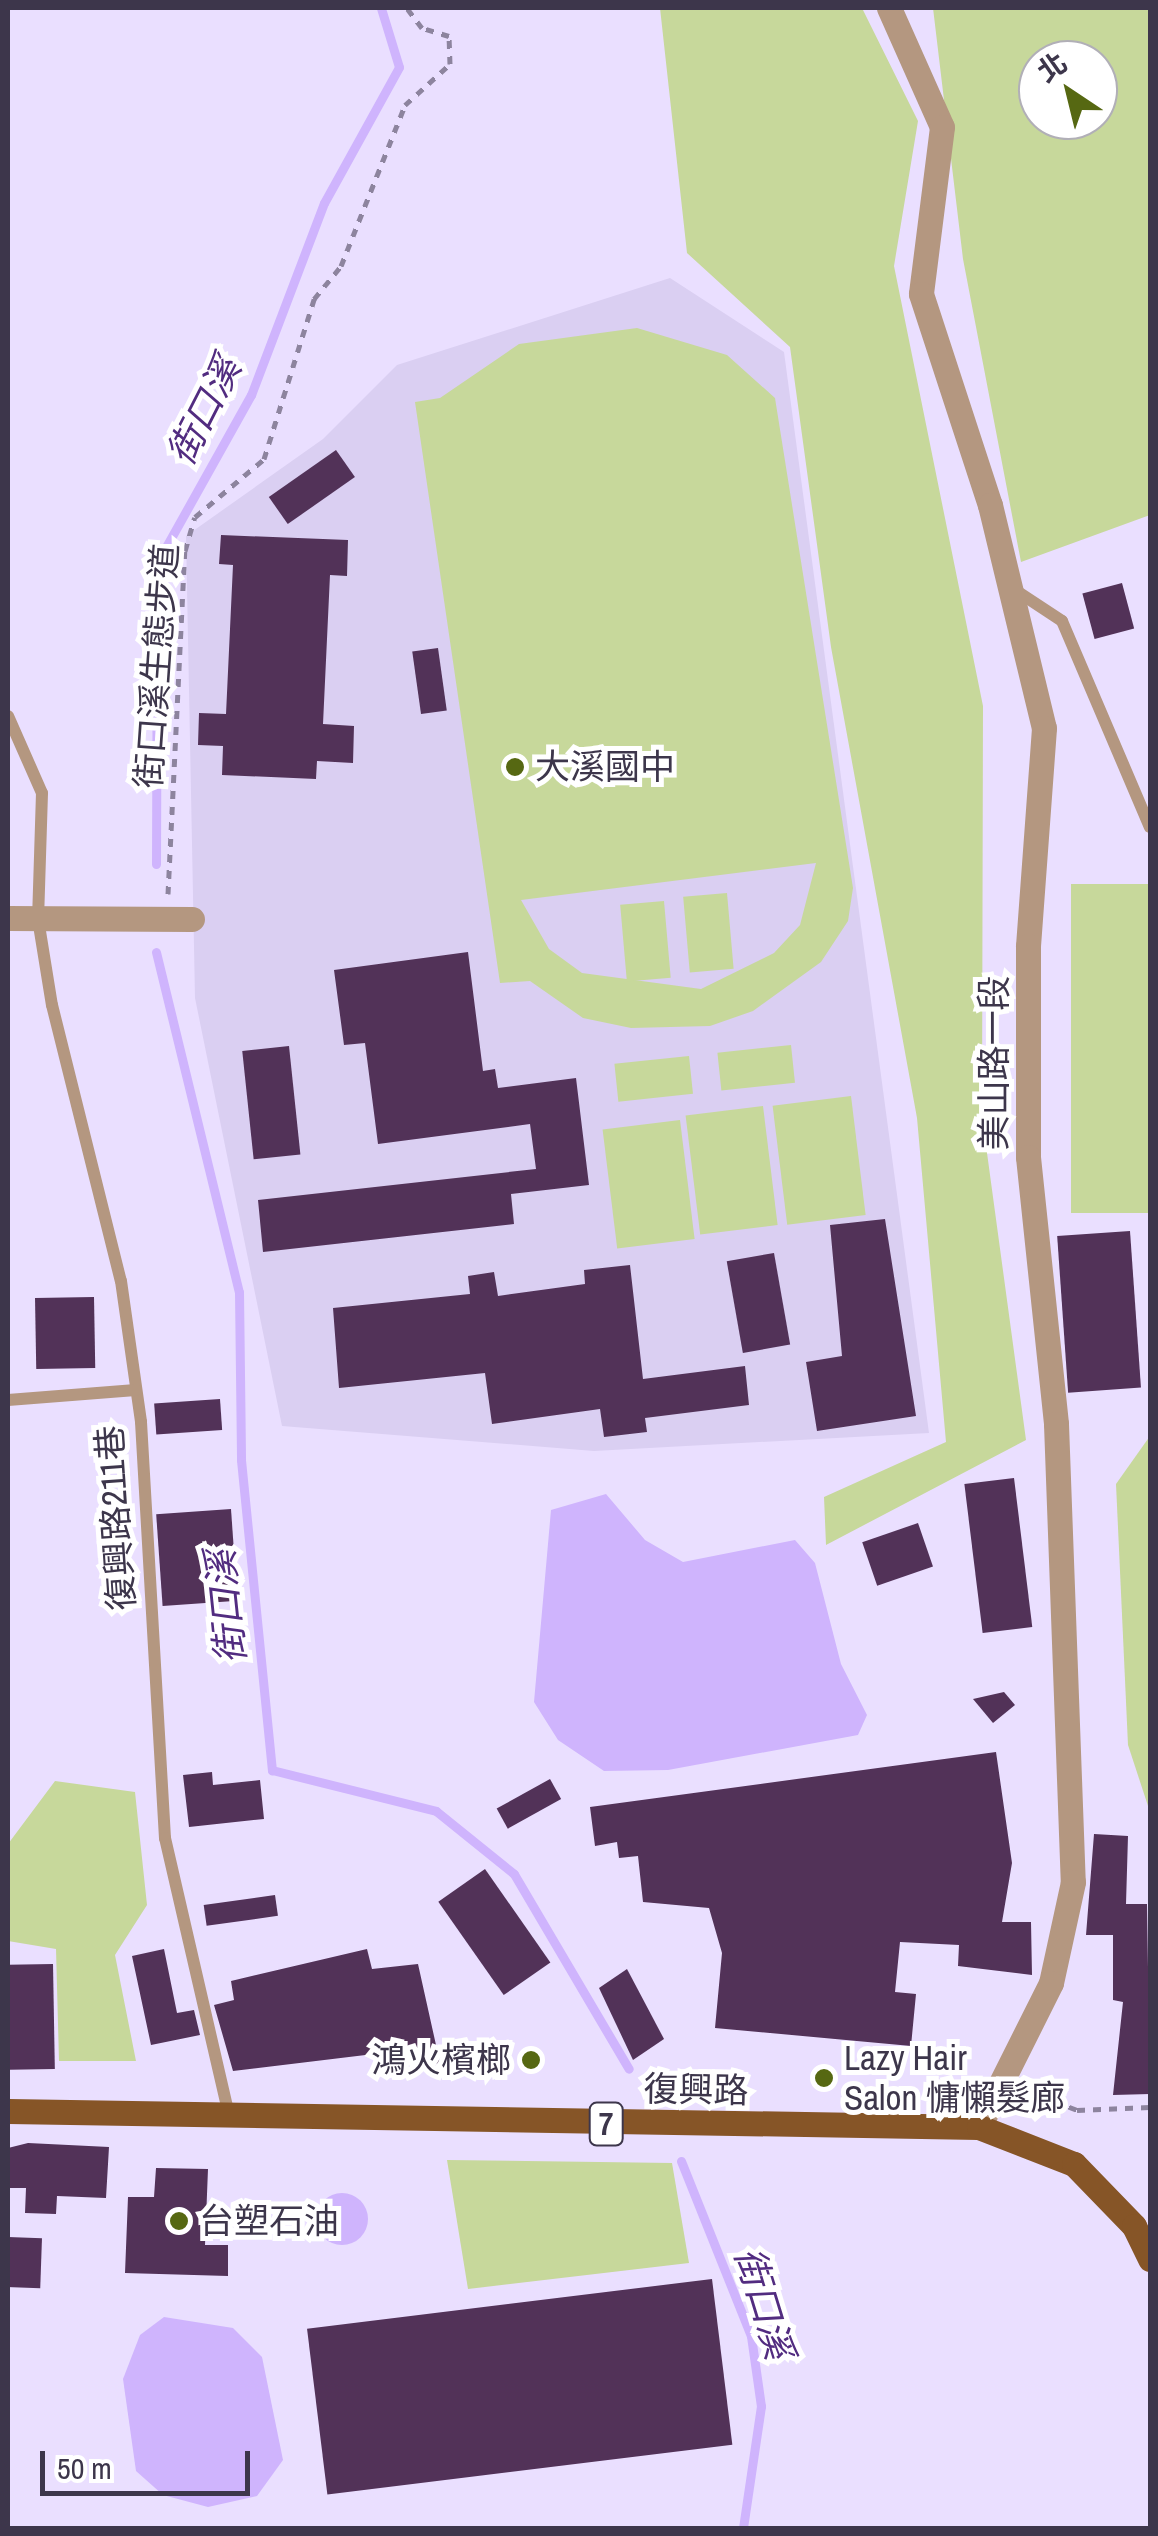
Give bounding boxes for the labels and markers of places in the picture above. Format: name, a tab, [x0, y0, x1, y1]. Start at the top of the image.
place label: 大溪國中	[535, 746, 675, 788]
marker: 大溪國中	[504, 756, 526, 778]
place label: Lazy Hair Salon 慵懶髮廊	[844, 2037, 1065, 2119]
place label: 鴻火檳榔	[371, 2039, 511, 2081]
marker: 鴻火檳榔	[520, 2049, 542, 2071]
marker: Lazy Hair Salon 慵懶髮廊	[813, 2067, 835, 2089]
place label: 台塑石油	[199, 2200, 339, 2242]
marker: 台塑石油	[168, 2210, 190, 2232]

